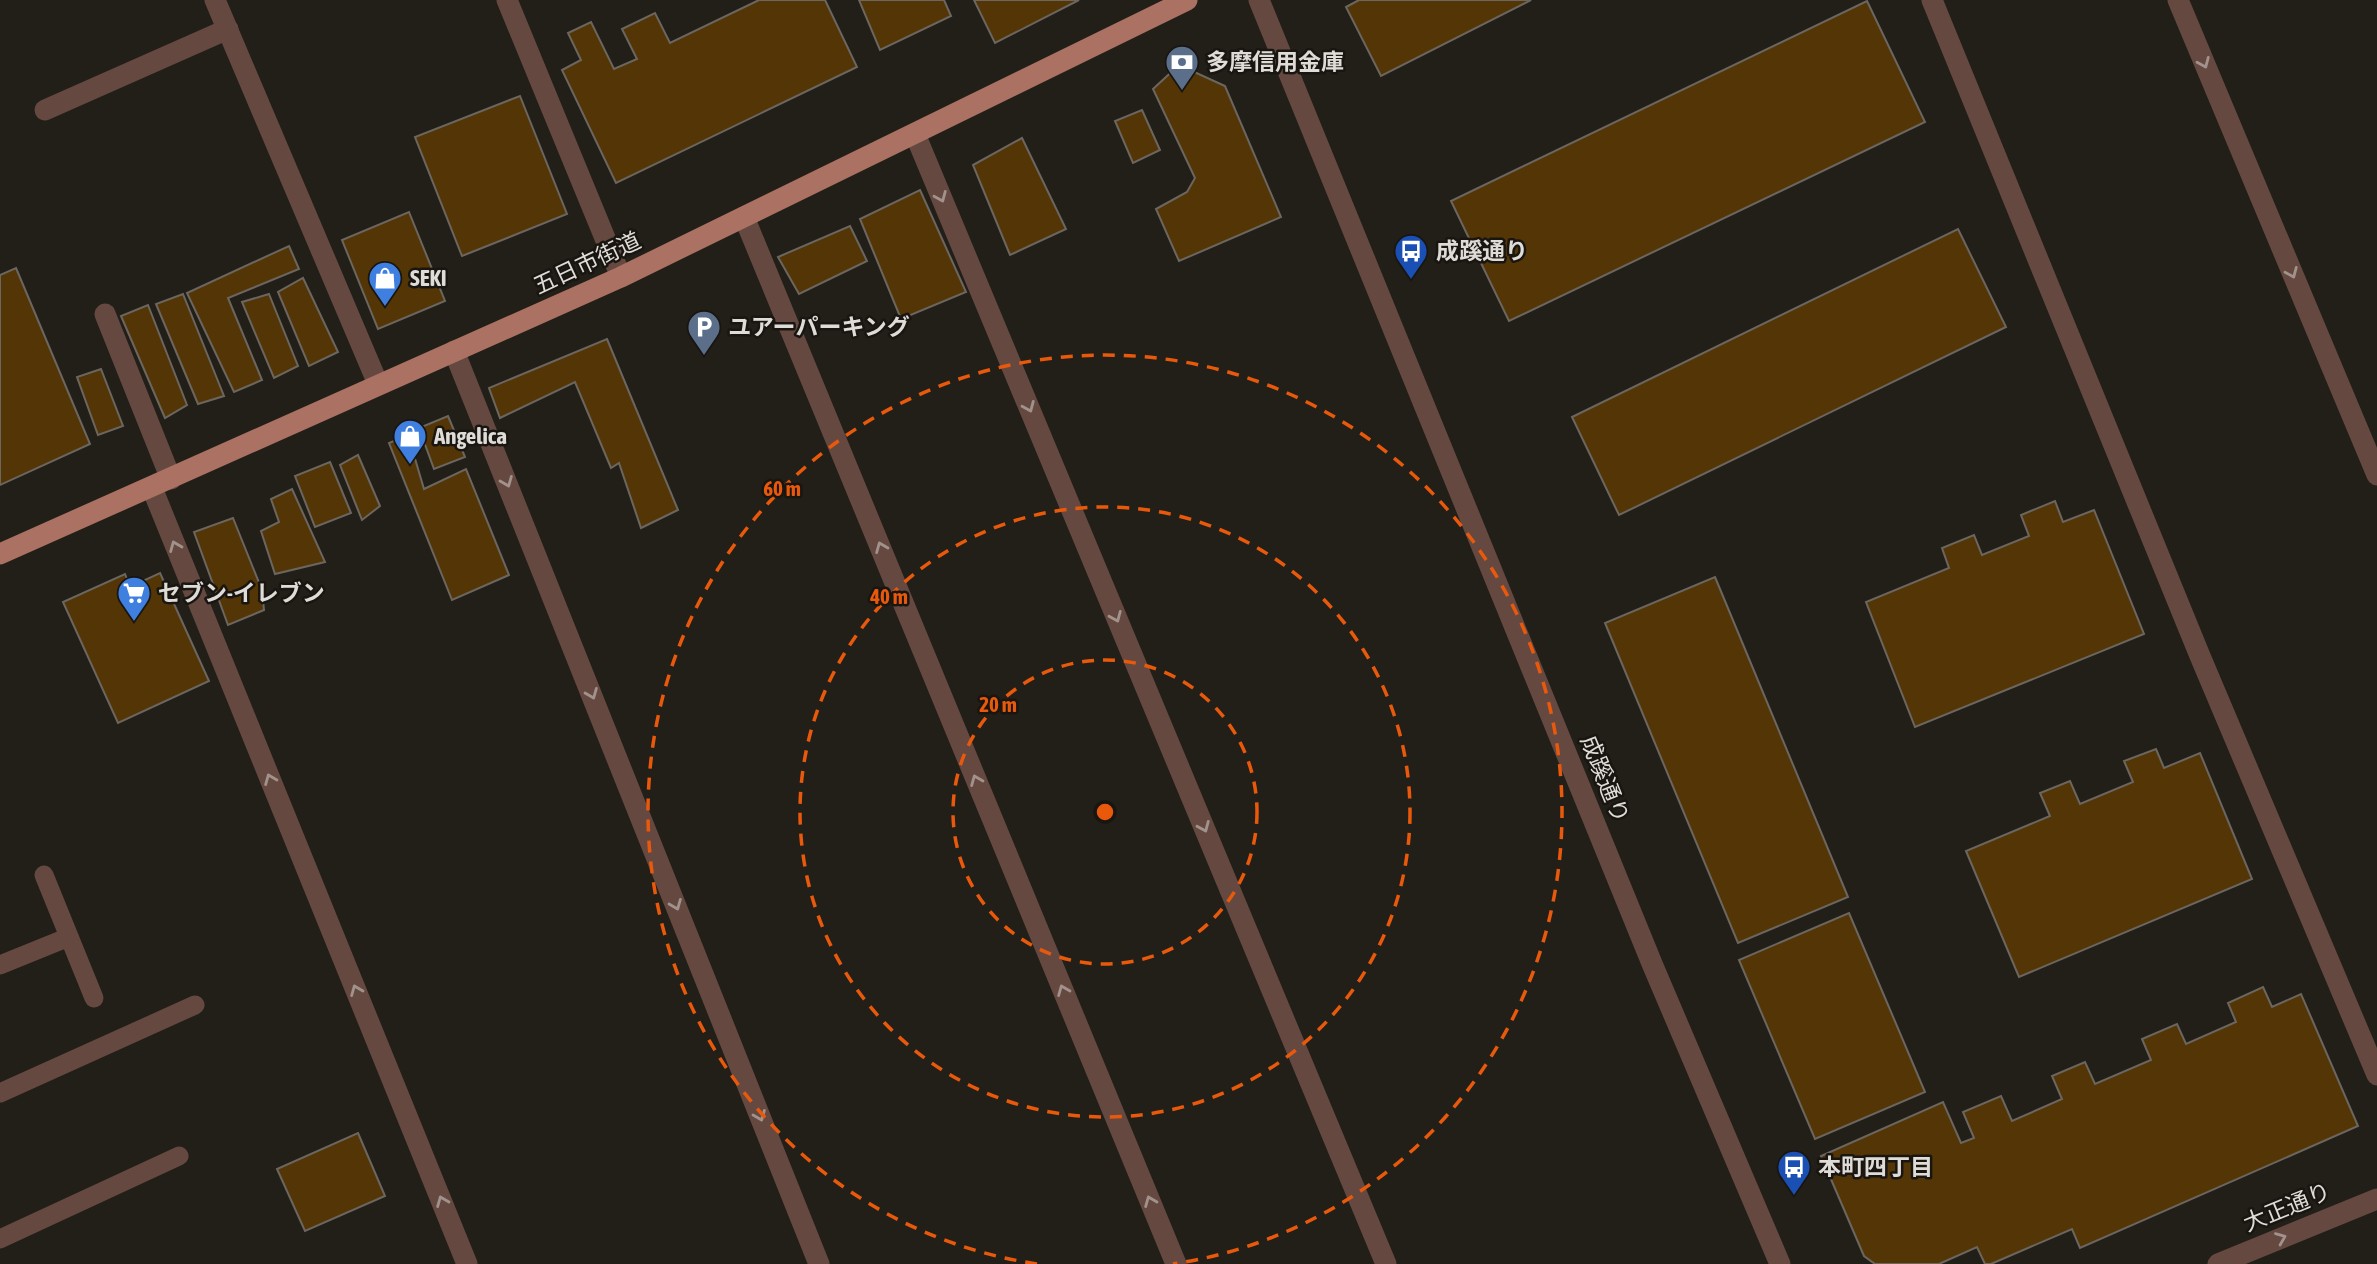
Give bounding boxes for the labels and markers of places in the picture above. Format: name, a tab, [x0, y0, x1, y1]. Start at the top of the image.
bank icon: 多摩信用金庫	[1163, 43, 1201, 92]
place label: 多摩信用金庫	[1206, 49, 1344, 75]
bus stop icon: 成蹊通り	[1392, 232, 1430, 281]
place label: 成蹊通り	[1436, 238, 1528, 264]
shop icon: SEKI	[366, 259, 404, 308]
place label: SEKI	[410, 265, 447, 291]
parking icon: ユアーパーキング	[685, 308, 723, 357]
place label: ユアーパーキング	[728, 314, 910, 340]
shop icon: Angelica	[391, 417, 429, 466]
place label: Angelica	[433, 423, 507, 449]
supermarket icon: セブン-イレブン	[115, 574, 153, 623]
place label: セブン-イレブン	[158, 580, 325, 606]
centre of rings	[1093, 800, 1117, 824]
bus stop icon: 本町四丁目	[1775, 1148, 1813, 1197]
place label: 本町四丁目	[1818, 1154, 1933, 1180]

